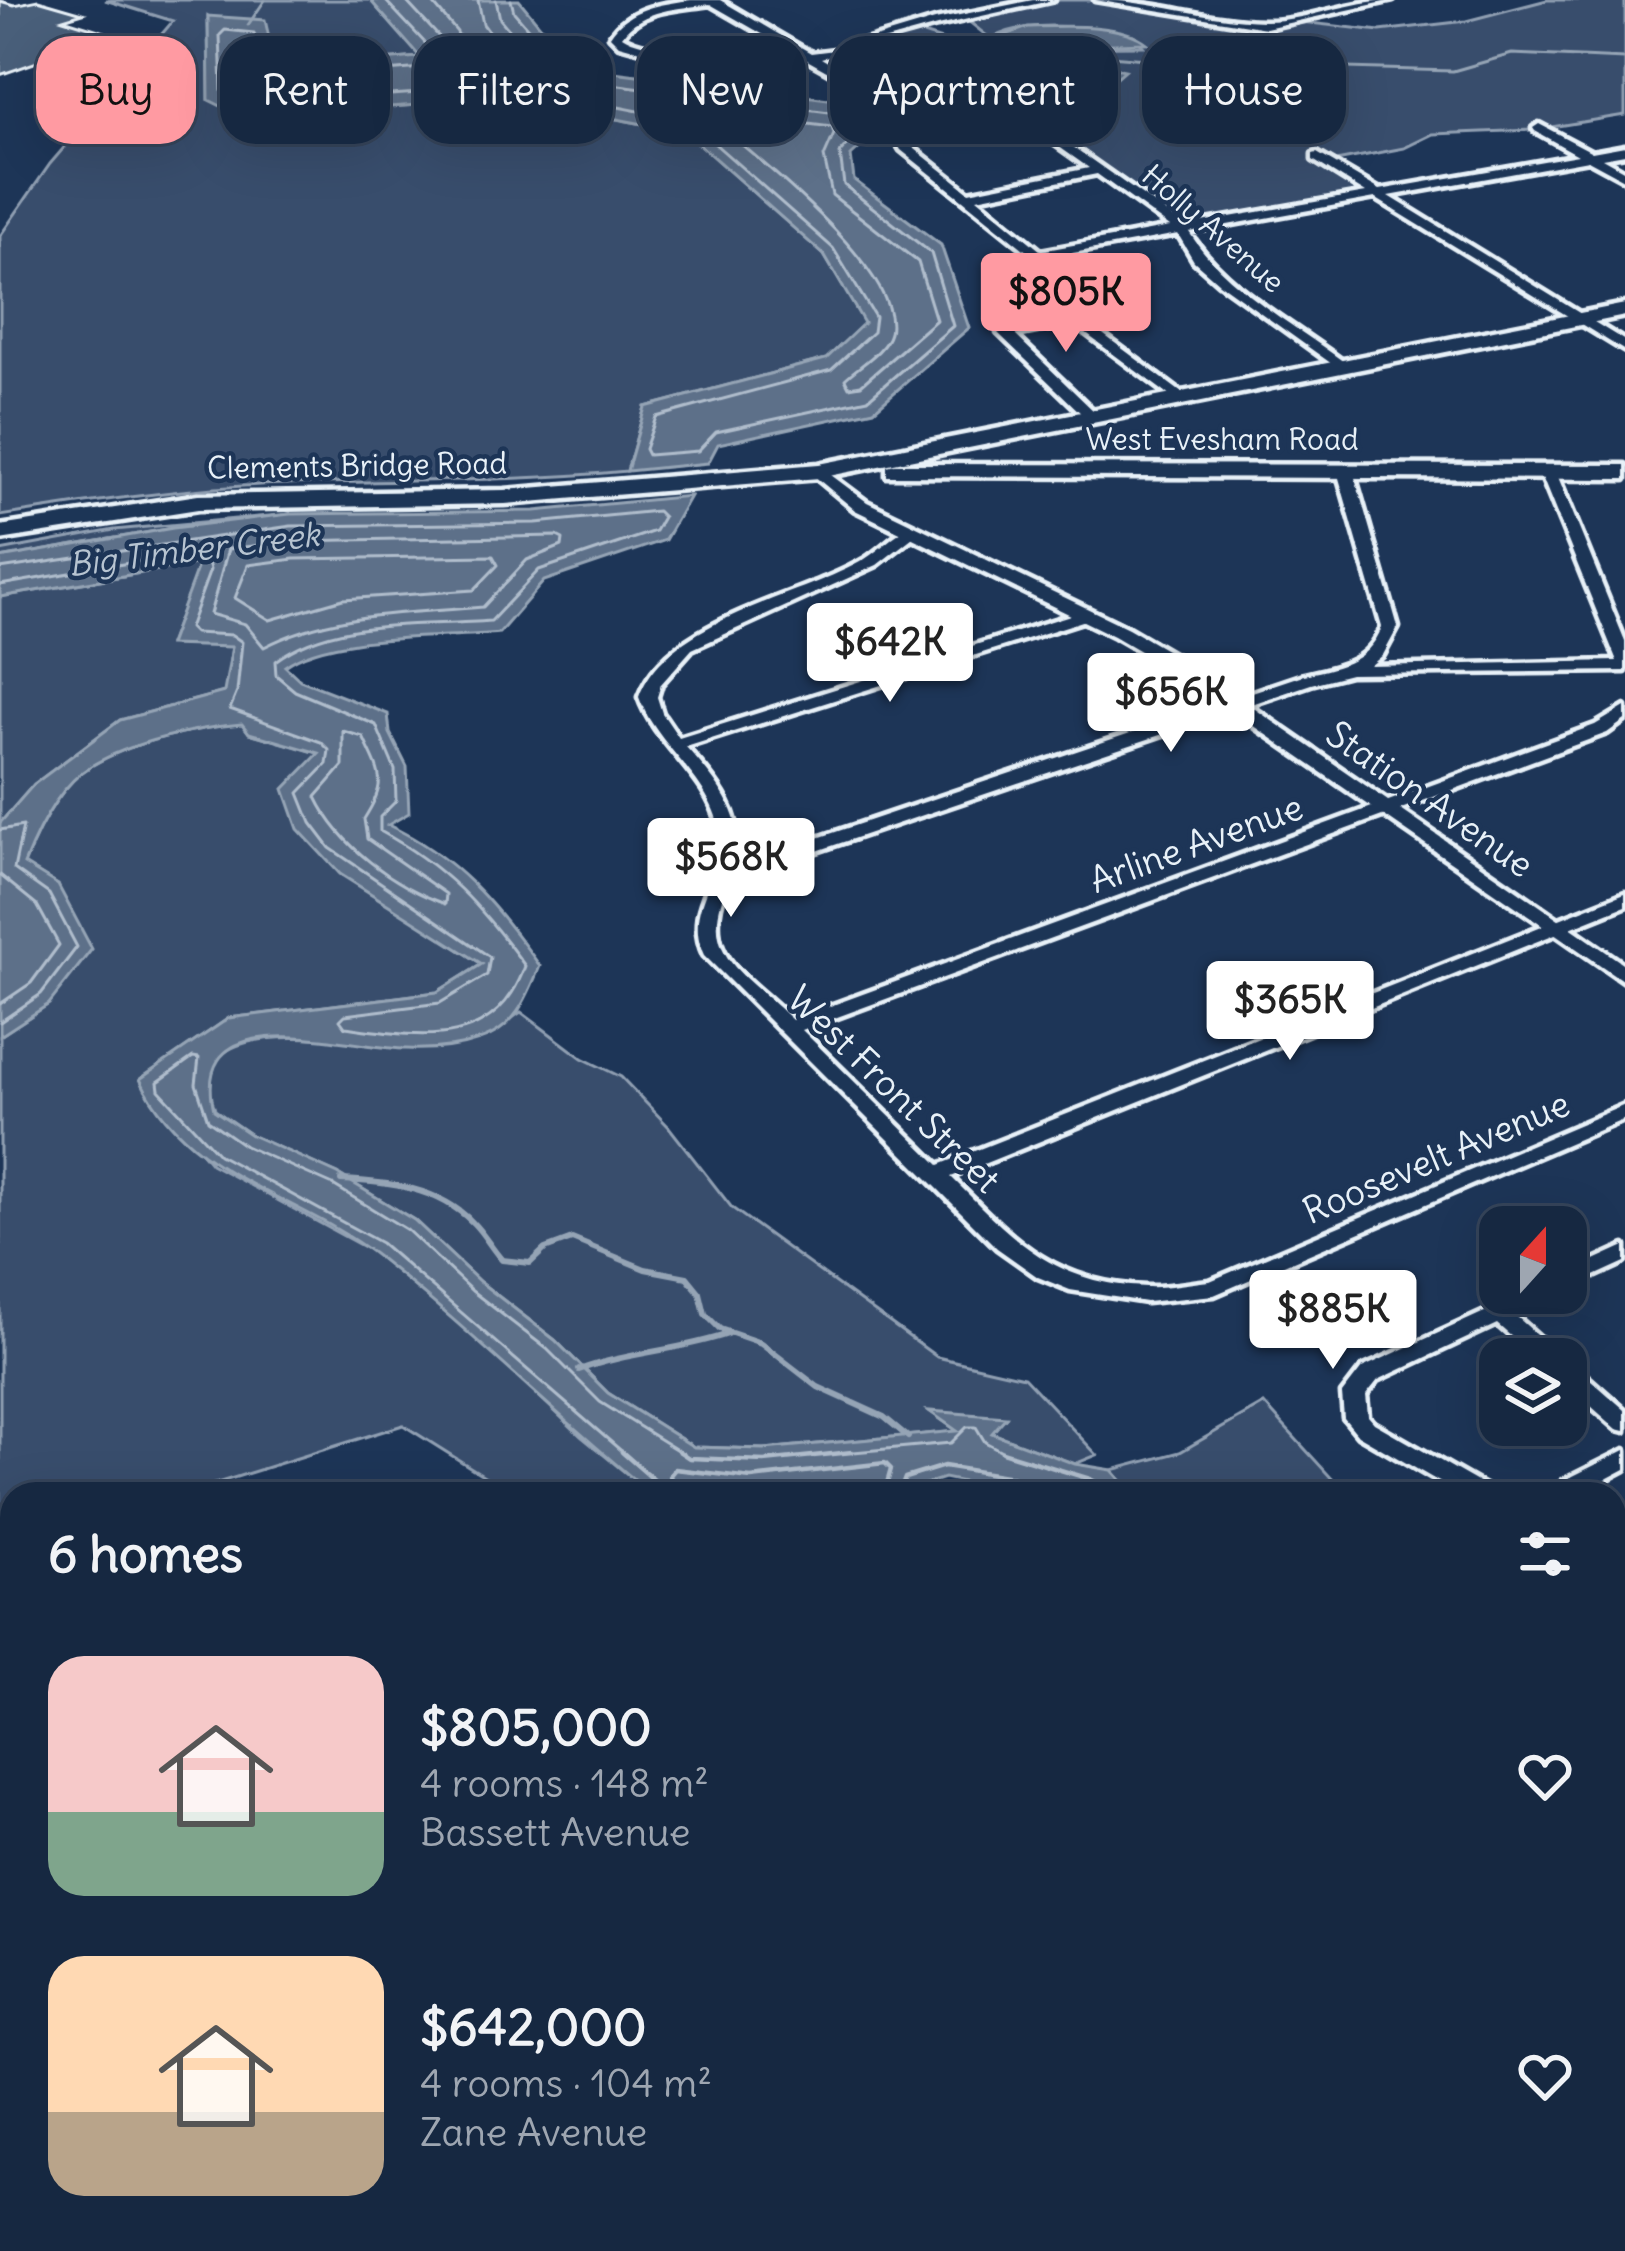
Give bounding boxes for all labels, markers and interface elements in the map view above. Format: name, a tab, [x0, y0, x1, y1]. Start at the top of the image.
chip: Buy	[36, 36, 196, 144]
chip: Rent	[220, 36, 390, 144]
chip: Filters	[414, 36, 613, 144]
chip: New	[637, 36, 806, 144]
chip: Apartment	[830, 36, 1118, 144]
chip: House	[1142, 36, 1346, 144]
street label: Holly Avenue	[1135, 156, 1293, 301]
pin: $805K	[982, 253, 1150, 355]
text: $805K	[1008, 267, 1124, 316]
street label: West Evesham Road	[1085, 420, 1359, 458]
street label: Clements Bridge Road	[207, 443, 507, 487]
water label: Big Timber Creek	[66, 513, 324, 585]
pin: $642K	[806, 603, 974, 705]
text: $642K	[834, 617, 946, 666]
pin: $656K	[1087, 653, 1255, 755]
text: $656K	[1114, 667, 1228, 716]
street label: Station Avenue	[1317, 711, 1542, 887]
street label: Arline Avenue	[1084, 784, 1309, 903]
pin: $568K	[647, 818, 815, 920]
text: $568K	[674, 832, 788, 881]
pin: $365K	[1206, 961, 1374, 1063]
text: $365K	[1234, 975, 1346, 1024]
street label: West Front Street	[778, 976, 1010, 1202]
street label: Roosevelt Avenue	[1296, 1081, 1576, 1234]
north arrow	[1479, 1206, 1587, 1314]
map controls	[1479, 1206, 1587, 1446]
pin: $885K	[1249, 1270, 1417, 1372]
text: $885K	[1276, 1284, 1390, 1333]
button: layers	[1479, 1338, 1587, 1446]
icon: filters	[1512, 1521, 1578, 1587]
text: 6 homes	[48, 1522, 243, 1586]
text: $805,000	[420, 1695, 652, 1759]
icon: home	[144, 1704, 288, 1848]
icon: heart	[1512, 1743, 1578, 1809]
text: 4 rooms · 148 m²	[420, 1759, 709, 1808]
text: Bassett Avenue	[420, 1808, 691, 1857]
text: $642,000	[420, 1995, 647, 2059]
icon: home	[144, 2004, 288, 2148]
icon: heart	[1512, 2043, 1578, 2109]
text: 4 rooms · 104 m²	[420, 2059, 712, 2108]
text: Zane Avenue	[420, 2108, 647, 2157]

